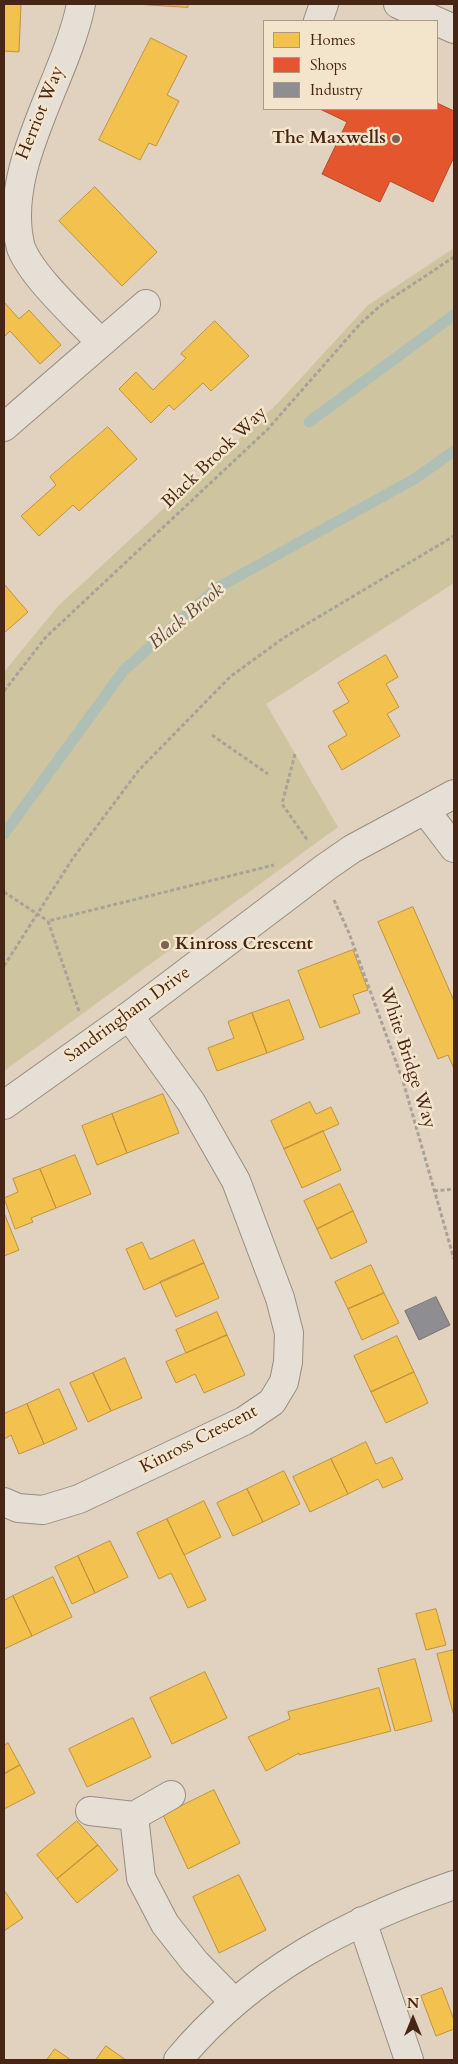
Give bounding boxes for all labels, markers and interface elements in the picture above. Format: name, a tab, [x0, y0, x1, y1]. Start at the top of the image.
legend	[263, 20, 438, 110]
text: Homes	[310, 30, 355, 50]
text: Shops	[310, 55, 347, 75]
street label: Herriot Way	[12, 63, 70, 163]
text: Industry	[310, 80, 363, 100]
place label: The Maxwells	[272, 128, 386, 150]
marker: The Maxwells	[390, 133, 402, 145]
street label: Black Brook Way	[158, 403, 272, 513]
water label: Black Brook	[145, 579, 229, 655]
place label: Kinross Crescent	[175, 934, 313, 956]
marker: Kinross Crescent	[159, 939, 171, 951]
street label: Sandringham Drive	[61, 962, 195, 1068]
street label: White Bridge Way	[374, 985, 440, 1131]
street label: Kinross Crescent	[137, 1401, 261, 1479]
north arrow	[388, 1994, 438, 2044]
text: N	[407, 1994, 419, 2013]

